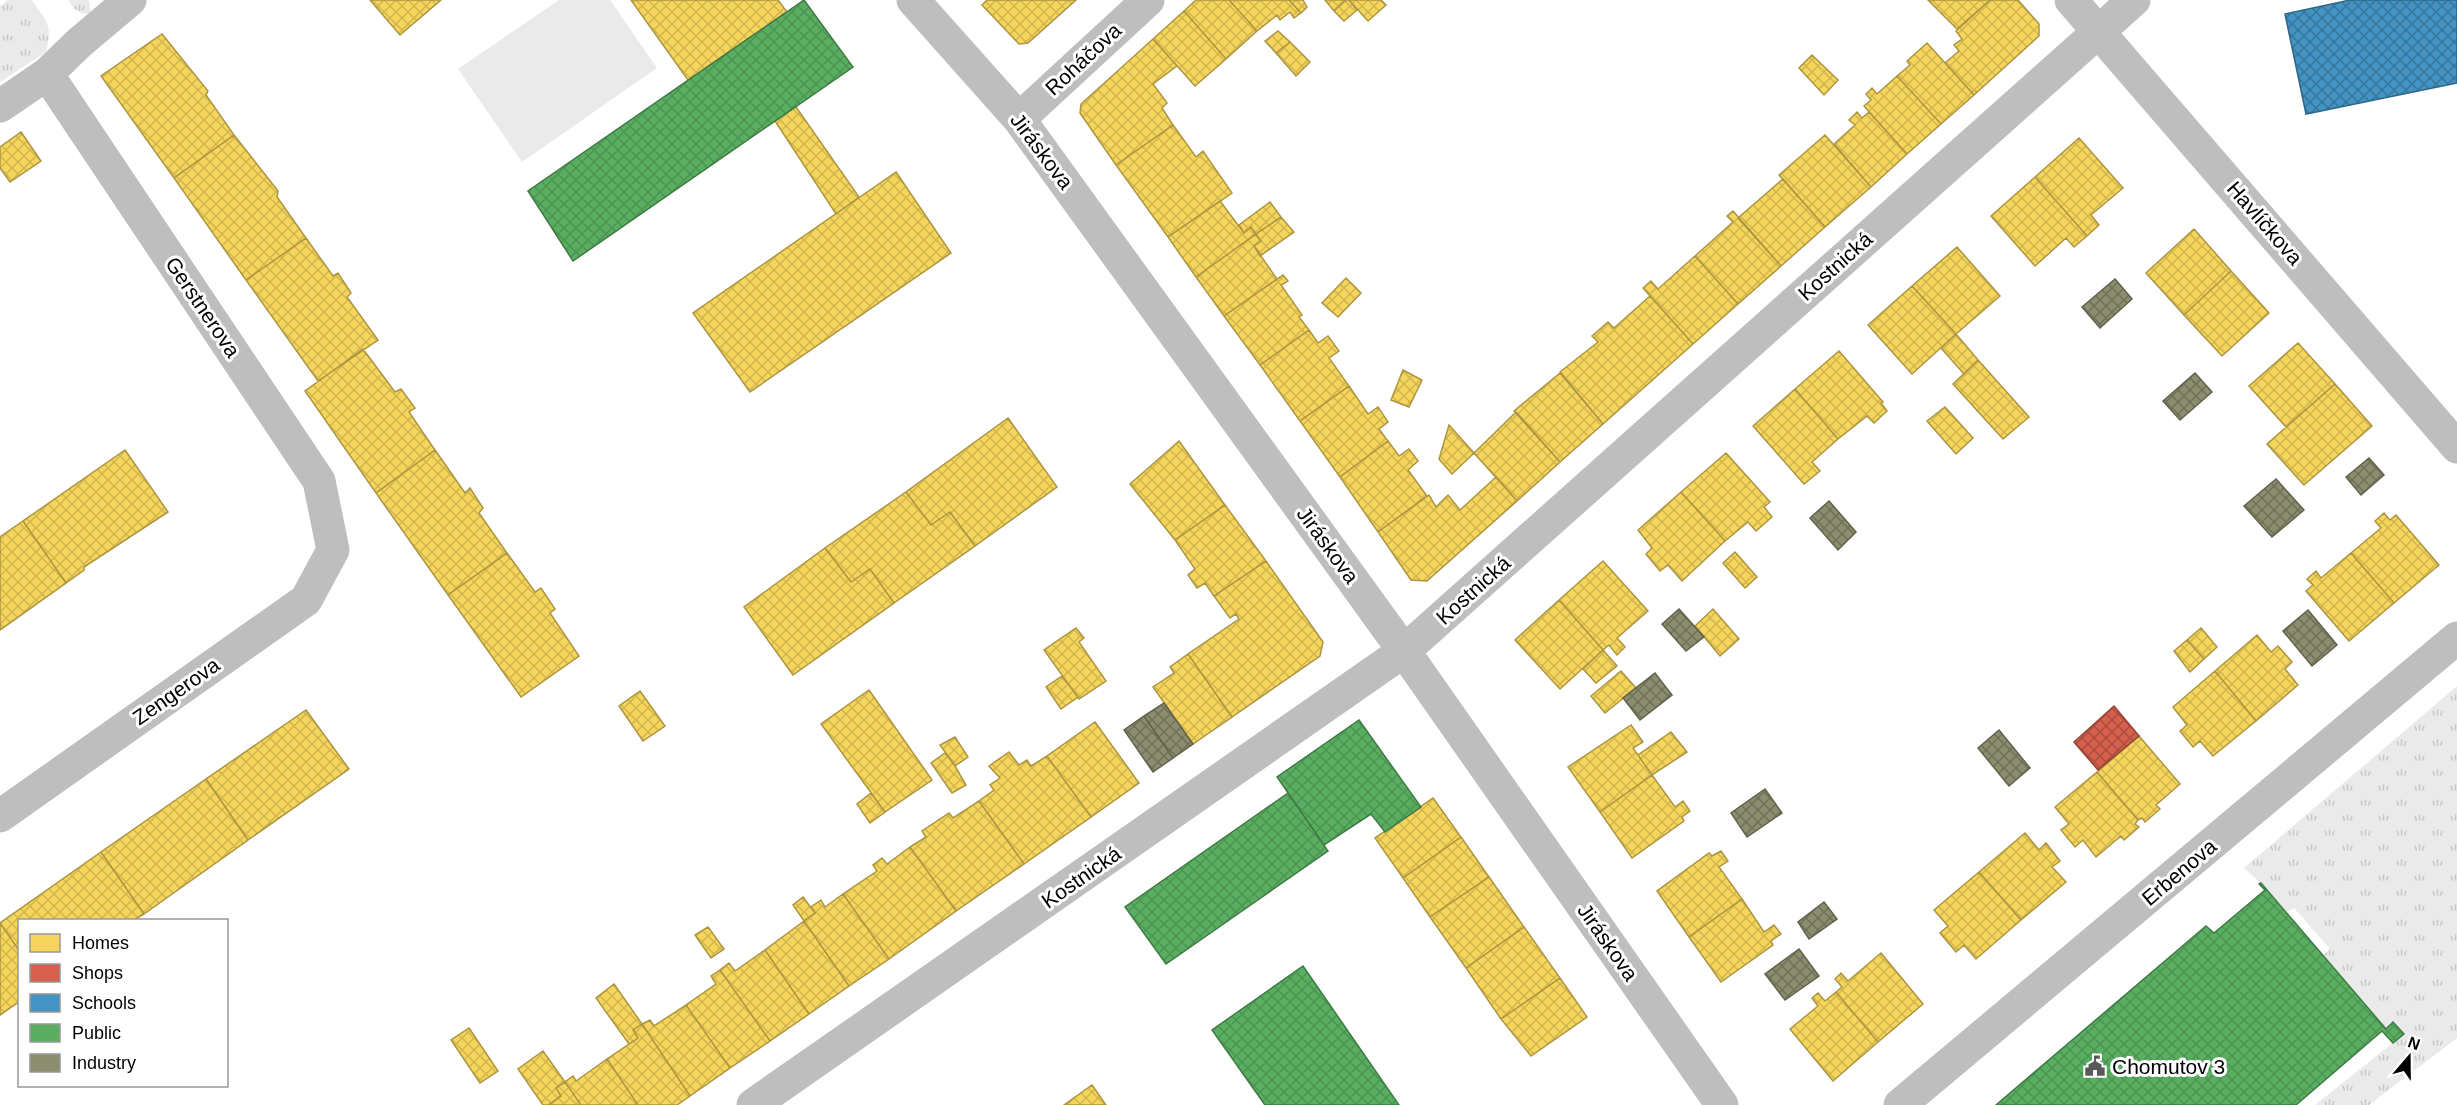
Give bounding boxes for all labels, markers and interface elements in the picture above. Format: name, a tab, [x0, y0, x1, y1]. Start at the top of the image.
street label: Roháčova	[1041, 18, 1126, 100]
street label: Jiráskova	[1006, 109, 1078, 194]
street label: Havlíčkova	[2223, 177, 2308, 270]
street label: Kostnická	[1793, 227, 1877, 305]
street label: Gerstnerova	[161, 253, 245, 362]
street label: Jiráskova	[1293, 502, 1364, 588]
street label: Kostnická	[1431, 551, 1515, 629]
street label: Zengerova	[128, 653, 224, 729]
street label: Erbenova	[2137, 834, 2221, 910]
street label: Kostnická	[1037, 841, 1125, 913]
street label: Jiráskova	[1573, 899, 1643, 985]
legend	[18, 919, 228, 1087]
text: Homes	[72, 933, 129, 953]
text: Shops	[72, 963, 123, 983]
text: Schools	[72, 993, 136, 1013]
text: Public	[72, 1023, 121, 1043]
north arrow	[2379, 1027, 2439, 1087]
text: N	[2406, 1033, 2422, 1053]
text: Industry	[72, 1053, 136, 1073]
public building icon: Chomutov 3	[2083, 1054, 2107, 1078]
place label: Chomutov 3	[2112, 1055, 2225, 1078]

